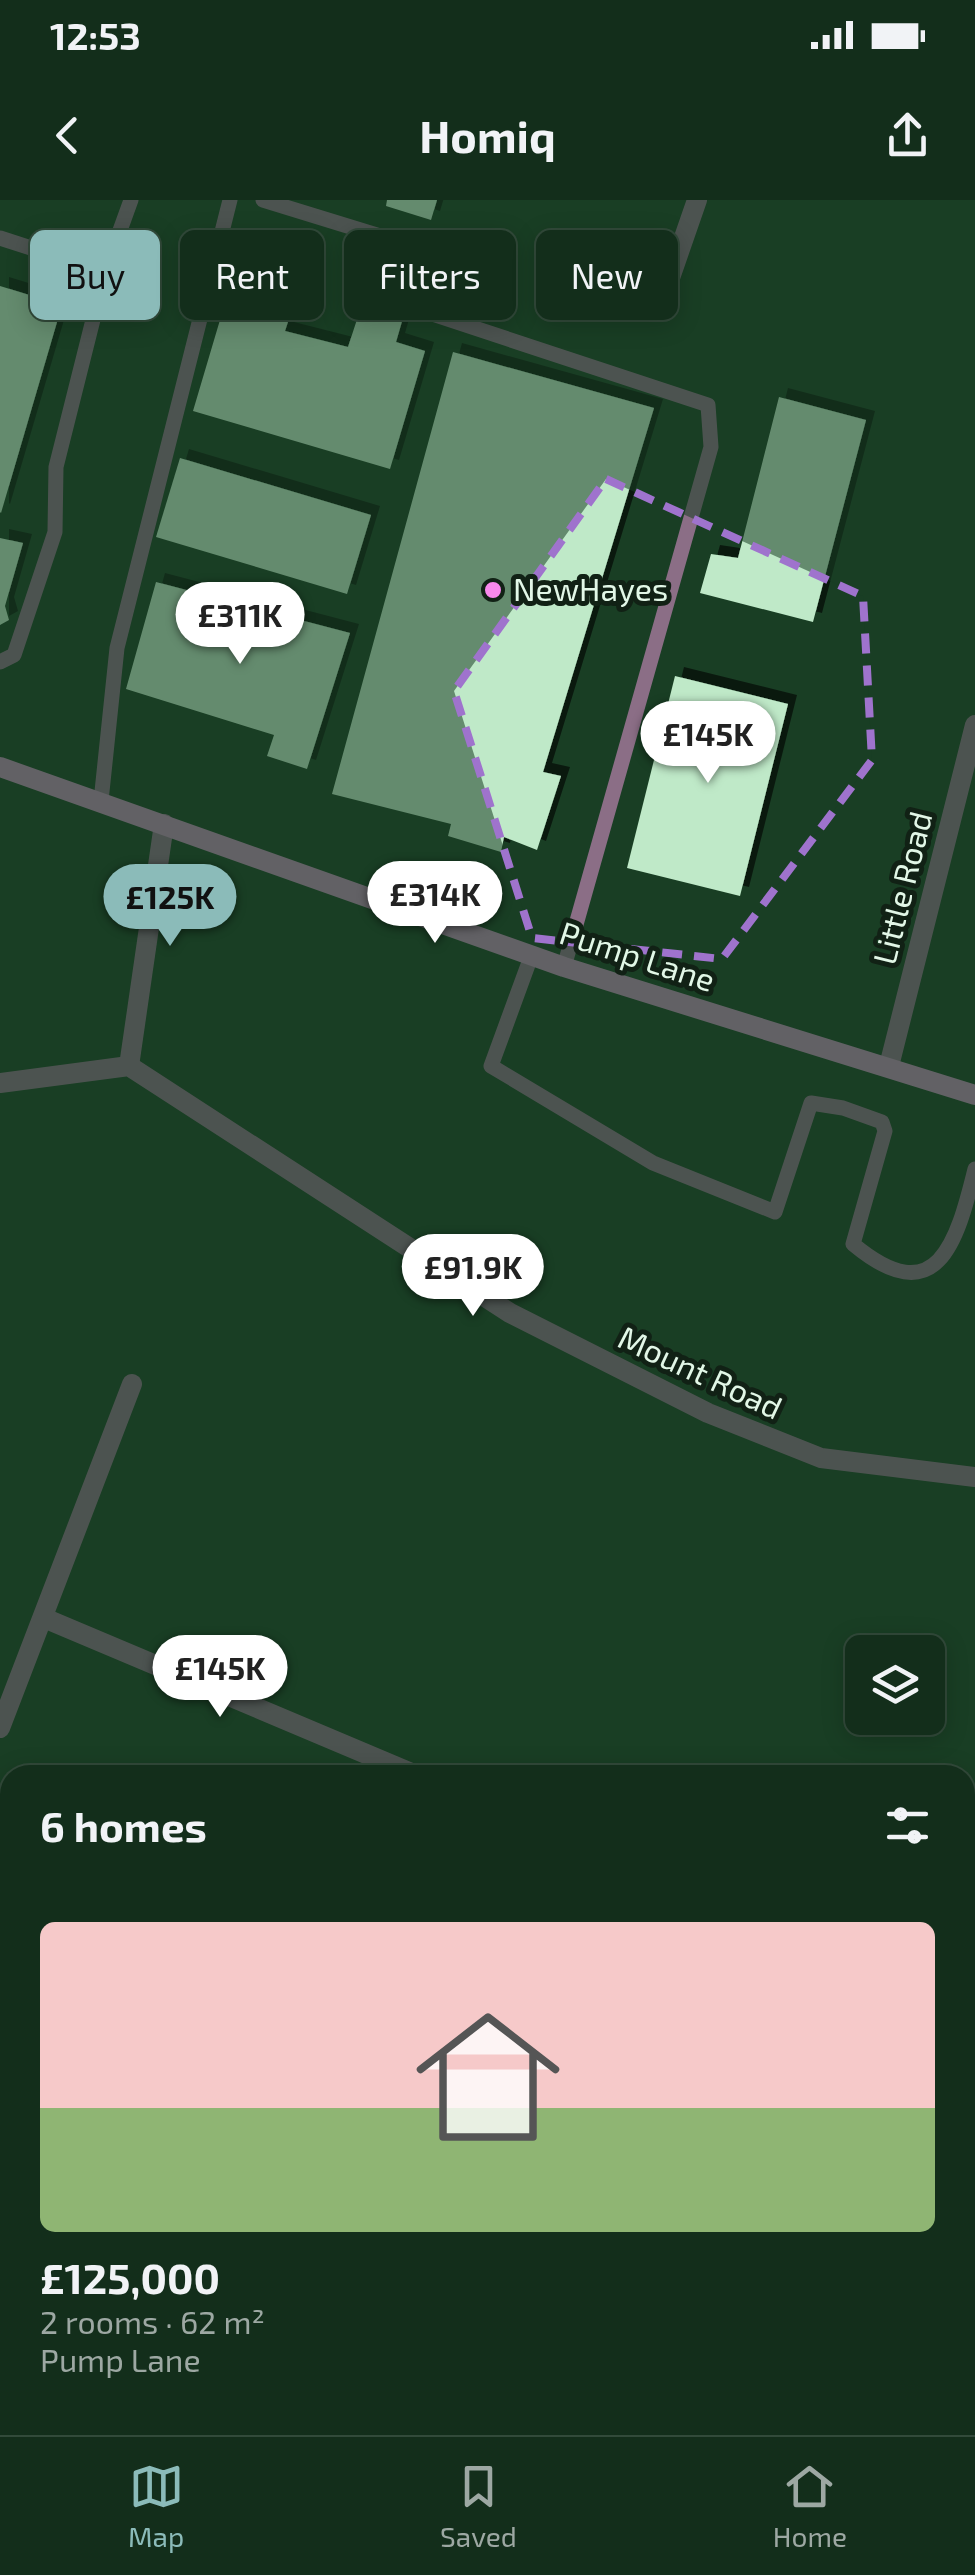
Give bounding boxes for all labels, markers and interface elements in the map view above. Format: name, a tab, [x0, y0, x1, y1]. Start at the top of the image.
text: 12:53	[50, 12, 141, 58]
icon: back	[40, 108, 95, 163]
text: Homiq	[419, 108, 556, 162]
icon: share	[880, 108, 935, 163]
chip: Buy	[30, 230, 160, 320]
chip: Rent	[180, 230, 324, 320]
chip: Filters	[344, 230, 516, 320]
chip: New	[536, 230, 678, 320]
place label: NewHayes	[513, 569, 668, 607]
marker: NewHayes	[482, 579, 504, 601]
pin: £311K	[170, 582, 310, 667]
text: £311K	[198, 595, 282, 633]
pin: £145K	[638, 701, 778, 786]
text: £145K	[663, 714, 753, 752]
street label: Little Road	[864, 807, 938, 968]
pin: £314K	[365, 861, 505, 946]
pin: £125K	[100, 864, 240, 949]
text: £314K	[389, 874, 481, 912]
text: £125K	[125, 877, 215, 915]
street label: Pump Lane	[555, 912, 720, 998]
pin: £91.9K	[392, 1234, 554, 1319]
text: £91.9K	[424, 1247, 522, 1285]
street label: Mount Road	[613, 1317, 789, 1426]
pin: £145K	[150, 1635, 290, 1720]
map controls	[845, 1635, 945, 1735]
button: layers	[845, 1635, 945, 1735]
text: £145K	[175, 1648, 265, 1686]
icon: filters	[880, 1798, 935, 1853]
text: 6 homes	[40, 1800, 207, 1850]
icon: home	[398, 1987, 578, 2167]
text: £125,000	[40, 2252, 220, 2302]
text: 2 rooms · 62 m²	[40, 2302, 265, 2340]
text: Pump Lane	[40, 2340, 201, 2378]
tab: Map	[128, 2459, 184, 2553]
tab: Saved	[440, 2459, 517, 2553]
tab: Home	[773, 2459, 847, 2553]

